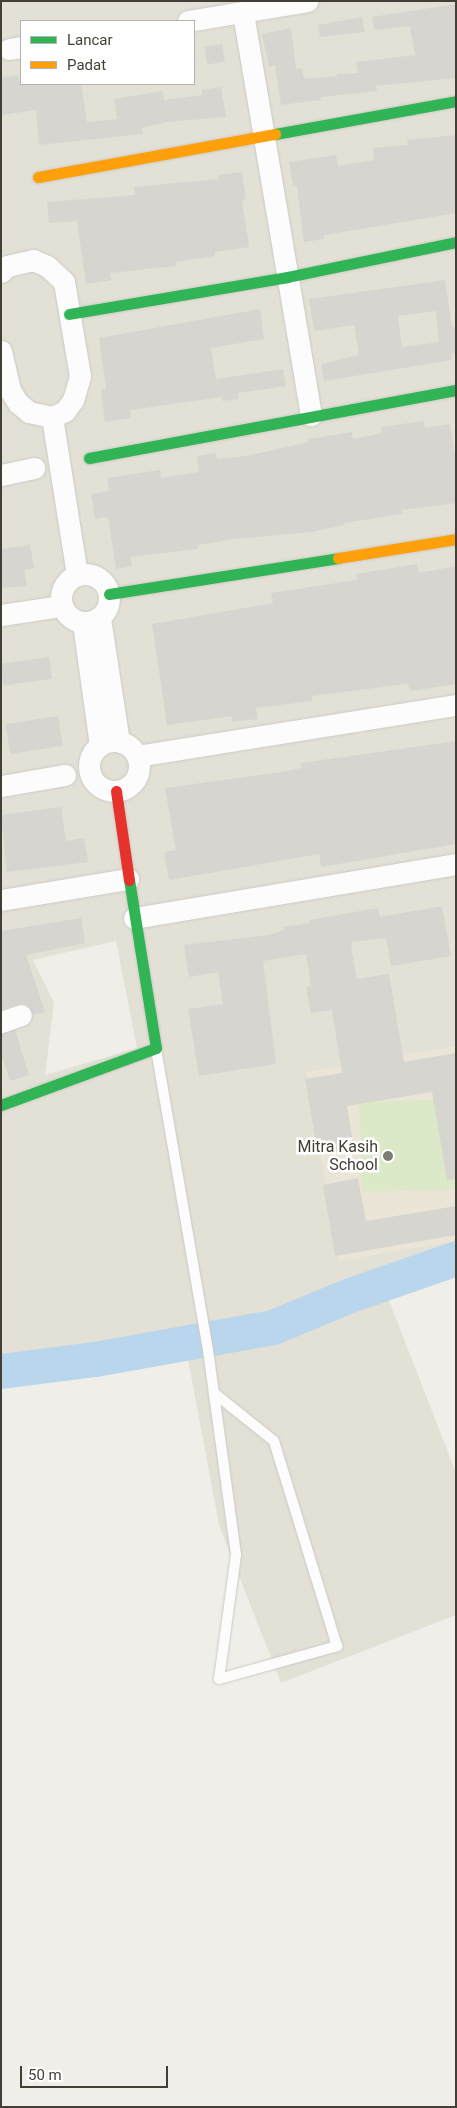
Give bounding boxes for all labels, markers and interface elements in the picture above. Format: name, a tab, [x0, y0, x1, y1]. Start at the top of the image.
legend	[20, 20, 195, 85]
text: Lancar	[67, 31, 113, 49]
text: Padat	[67, 56, 106, 74]
place label: Mitra Kasih School	[297, 1137, 378, 1175]
marker: Mitra Kasih School	[382, 1150, 394, 1162]
scale bar	[22, 2056, 170, 2088]
text: 50 m	[28, 2066, 62, 2084]

